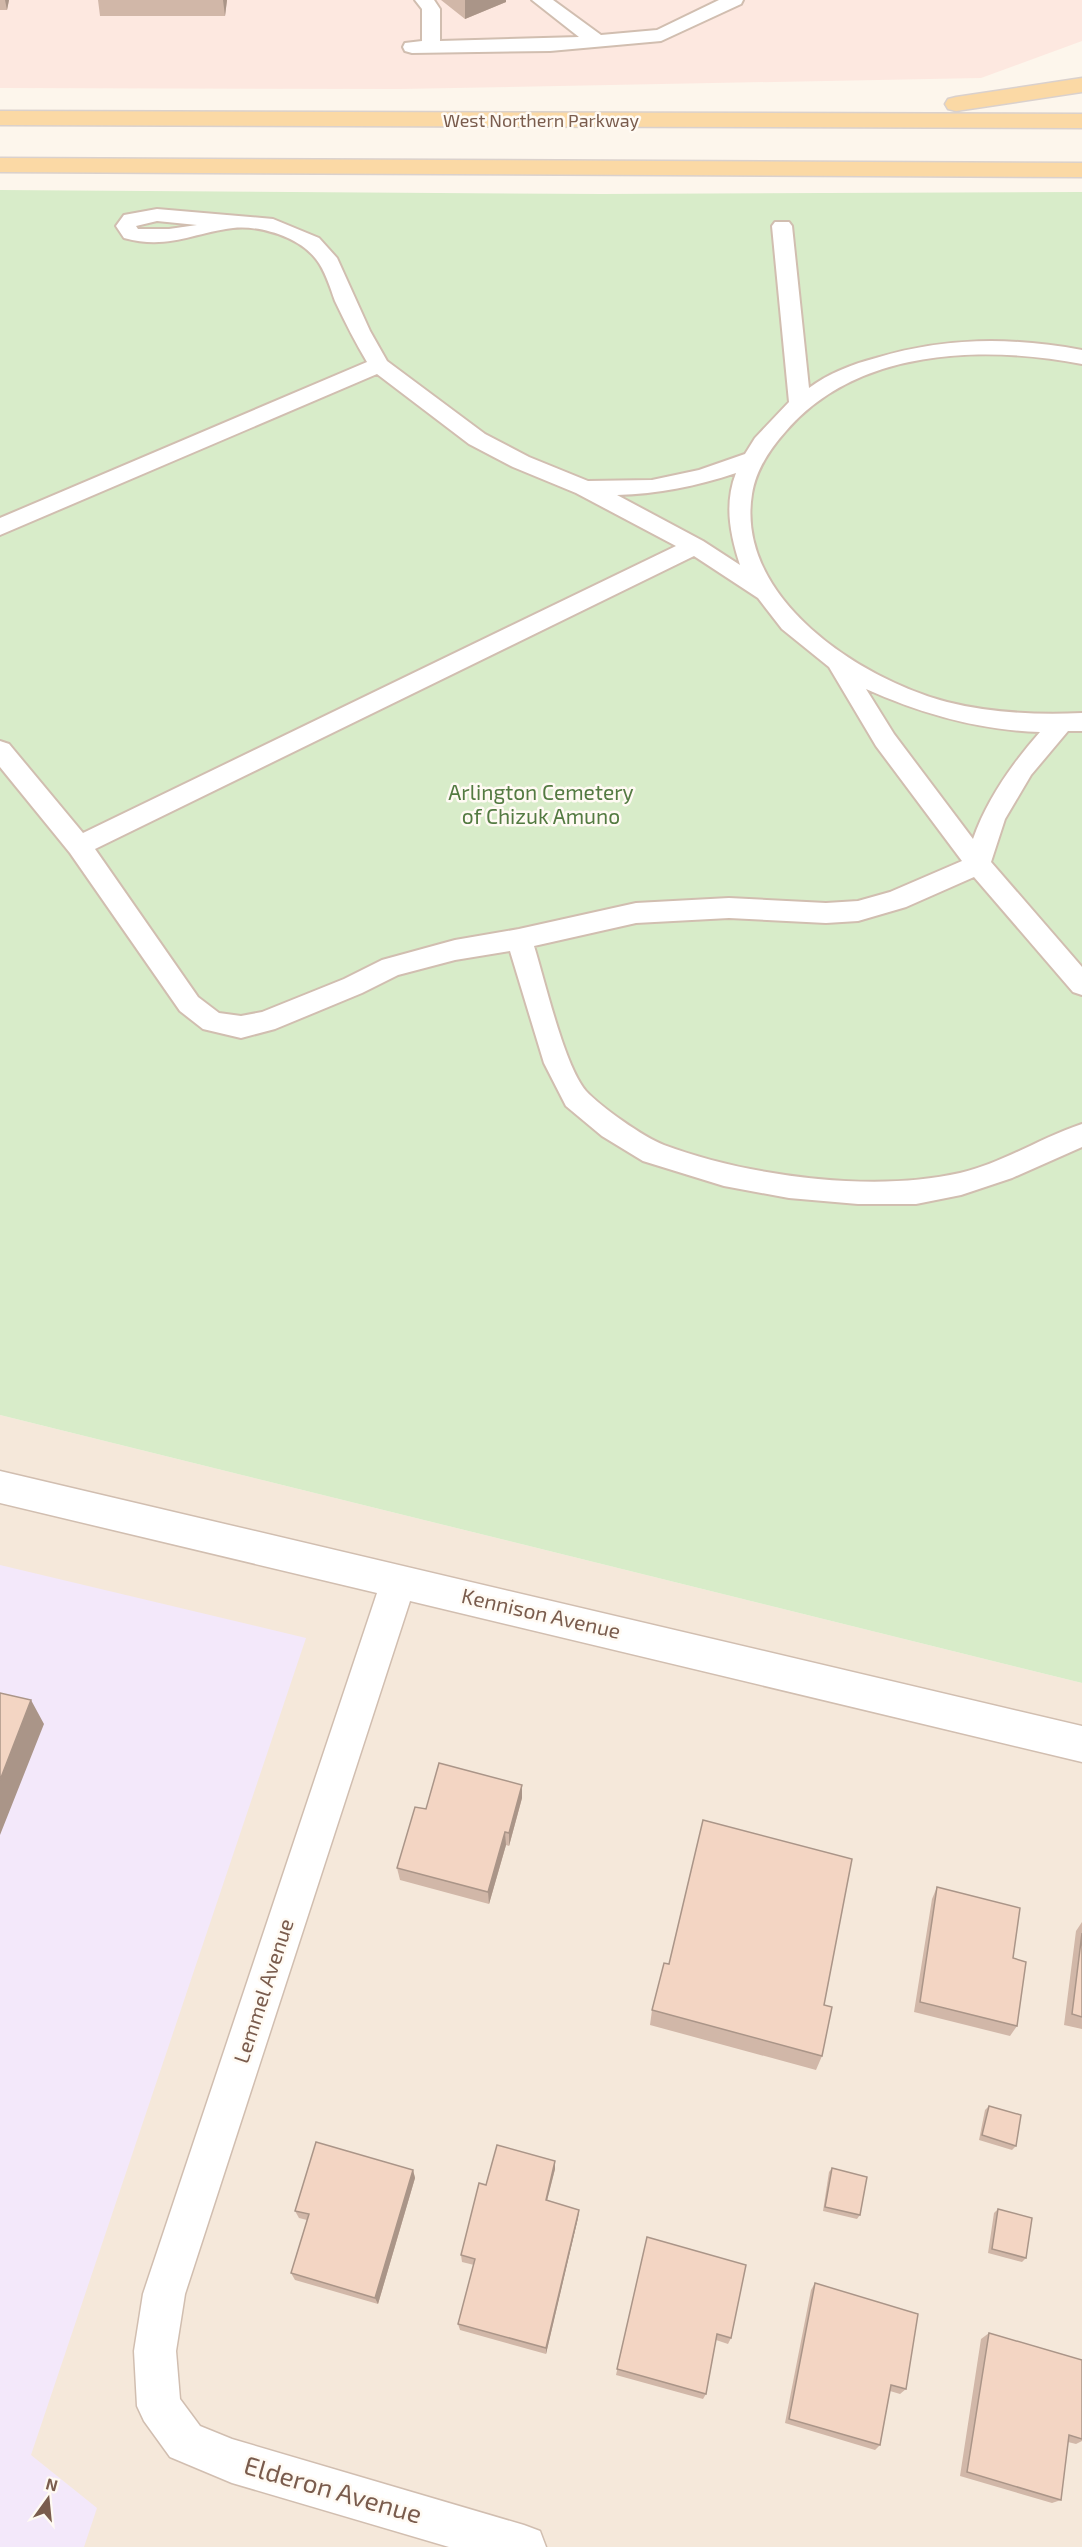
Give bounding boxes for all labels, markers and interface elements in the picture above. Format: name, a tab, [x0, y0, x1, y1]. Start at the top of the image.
street label: West Northern Parkway	[443, 109, 640, 131]
park label: Arlington Cemetery of Chizuk Amuno	[448, 779, 634, 828]
street label: Kennison Avenue	[459, 1582, 623, 1643]
street label: Lemmel Avenue	[227, 1915, 298, 2066]
street label: Elderon Avenue	[241, 2448, 426, 2529]
north arrow	[18, 2469, 78, 2529]
text: N	[44, 2473, 60, 2495]

